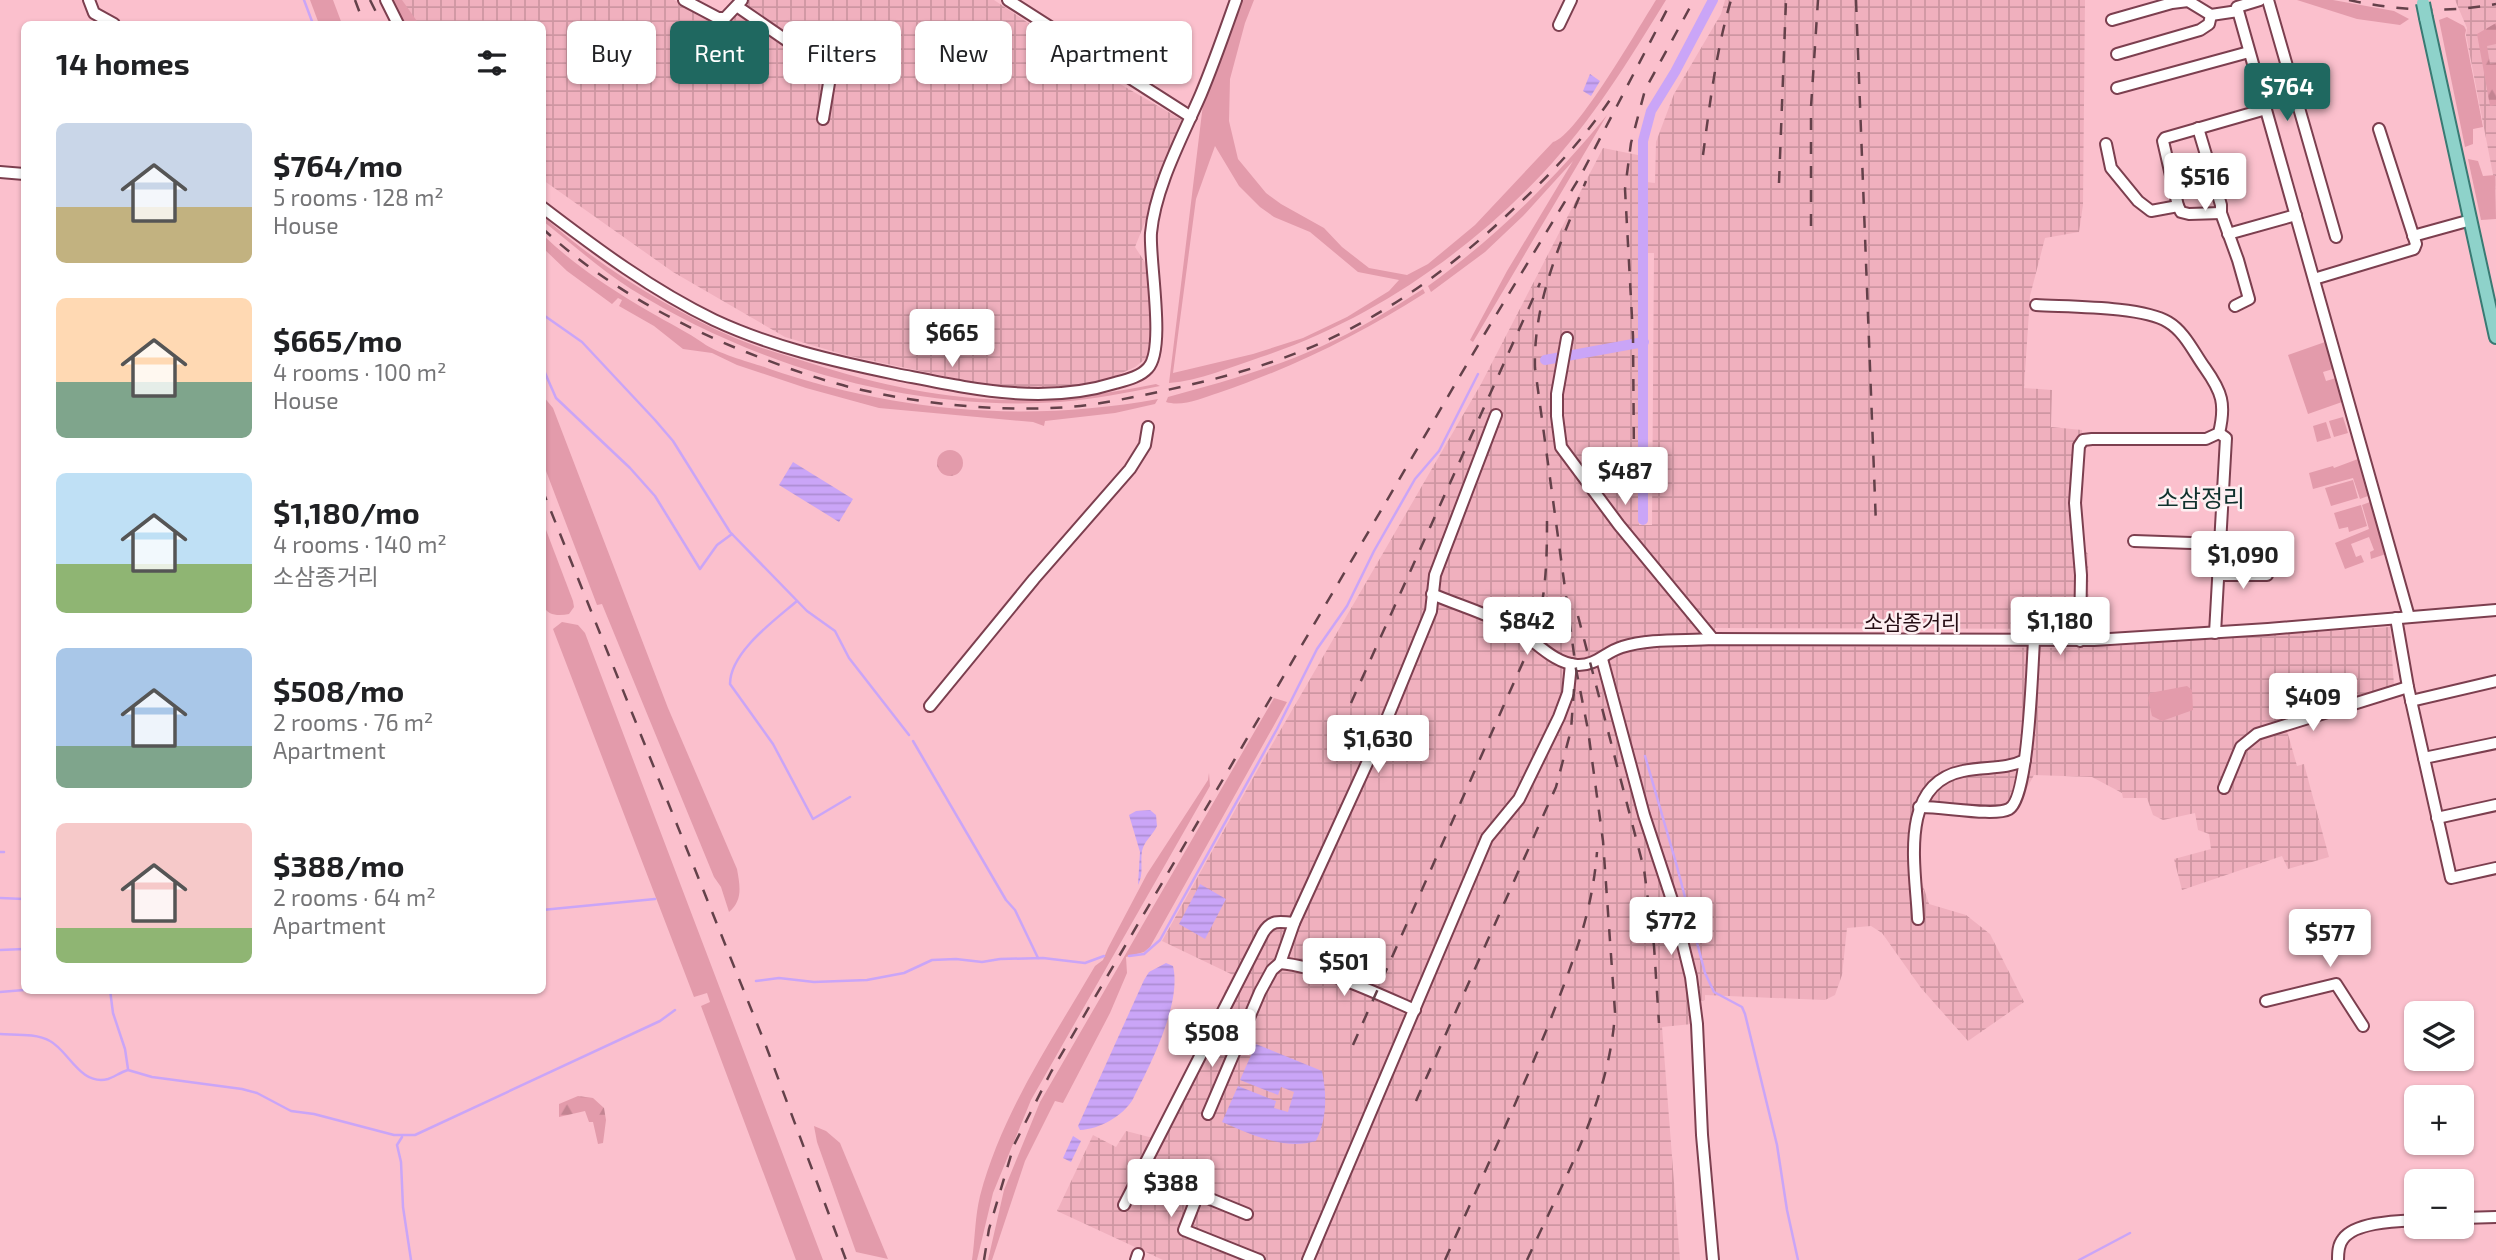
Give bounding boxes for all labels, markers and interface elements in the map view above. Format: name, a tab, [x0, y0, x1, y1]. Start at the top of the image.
chip: Buy	[567, 21, 656, 84]
chip: Rent	[670, 21, 769, 84]
chip: Filters	[783, 21, 901, 84]
chip: New	[915, 21, 1012, 84]
chip: Apartment	[1026, 21, 1192, 84]
icon: filters	[473, 44, 511, 82]
text: 14 homes	[56, 45, 190, 81]
pin: $764	[2246, 64, 2328, 123]
text: $764	[2260, 72, 2314, 100]
text: $764/mo	[273, 147, 403, 183]
icon: home	[112, 151, 196, 235]
pin: $516	[2164, 154, 2246, 213]
text: $516	[2180, 162, 2230, 190]
text: 5 rooms · 128 m²	[273, 183, 444, 211]
text: House	[273, 211, 339, 239]
pin: $665	[911, 310, 993, 369]
text: $665	[925, 318, 979, 346]
text: $665/mo	[273, 322, 402, 358]
icon: home	[112, 326, 196, 410]
text: 4 rooms · 100 m²	[273, 358, 447, 386]
text: House	[273, 386, 339, 414]
pin: $487	[1584, 448, 1666, 507]
text: $487	[1598, 456, 1652, 484]
district label: 소삼정리	[2157, 483, 2245, 512]
text: $1,180/mo	[273, 494, 420, 530]
icon: home	[112, 501, 196, 585]
text: 4 rooms · 140 m²	[273, 530, 447, 558]
pin: $1,090	[2186, 532, 2300, 591]
text: $1,090	[2207, 540, 2279, 568]
text: 소삼종거리	[273, 562, 379, 590]
pin: $842	[1486, 598, 1568, 657]
pin: $1,180	[2003, 598, 2117, 657]
text: $842	[1499, 606, 1555, 634]
text: $1,180	[2027, 606, 2093, 634]
street label: 소삼종거리	[1864, 609, 1960, 634]
text: $508/mo	[273, 672, 404, 708]
pin: $409	[2272, 674, 2354, 733]
icon: home	[112, 676, 196, 760]
text: $409	[2285, 682, 2341, 710]
text: 2 rooms · 76 m²	[273, 708, 433, 736]
pin: $1,630	[1321, 716, 1435, 775]
text: $1,630	[1343, 724, 1413, 752]
text: Apartment	[273, 736, 386, 764]
text: $388/mo	[273, 847, 405, 883]
icon: home	[112, 851, 196, 935]
text: 2 rooms · 64 m²	[273, 883, 436, 911]
pin: $772	[1630, 898, 1712, 957]
text: $772	[1646, 906, 1697, 934]
pin: $577	[2289, 909, 2371, 969]
text: Apartment	[273, 911, 386, 939]
text: $577	[2305, 918, 2355, 946]
pin: $501	[1303, 939, 1385, 998]
text: $501	[1319, 947, 1369, 975]
map controls	[2404, 1001, 2474, 1239]
button: layers	[2404, 1001, 2474, 1071]
pin: $508	[1171, 1010, 1253, 1069]
text: $508	[1185, 1018, 1239, 1046]
button: +	[2404, 1085, 2474, 1155]
pin: $388	[1130, 1160, 1212, 1219]
text: $388	[1143, 1168, 1199, 1196]
button: −	[2404, 1169, 2474, 1239]

